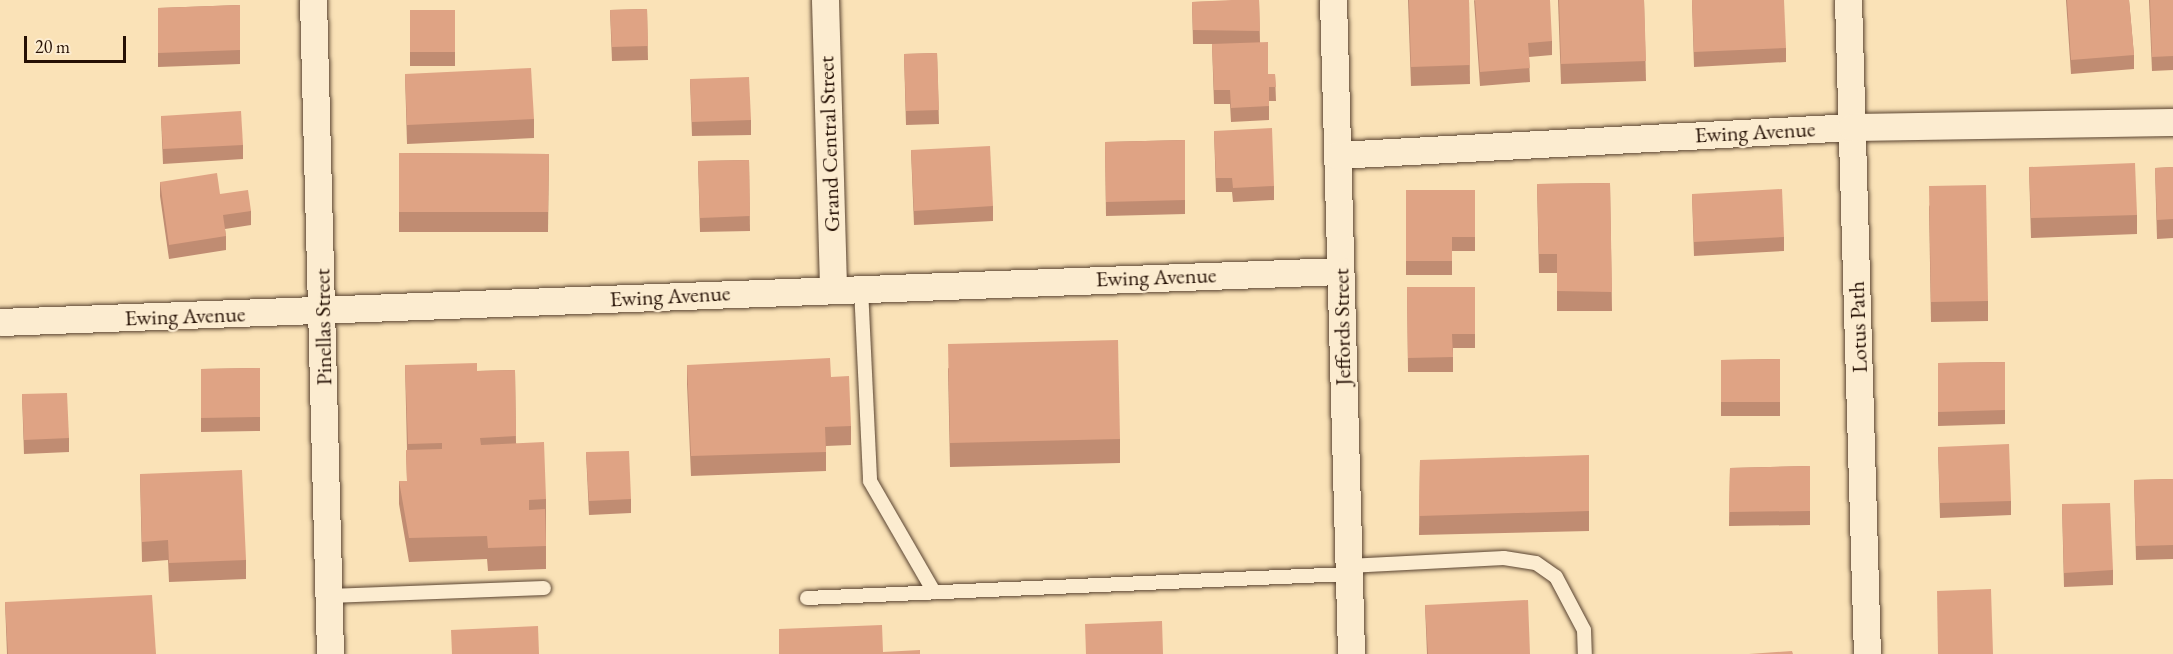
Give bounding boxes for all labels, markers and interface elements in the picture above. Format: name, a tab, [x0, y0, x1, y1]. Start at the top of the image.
scale bar	[27, 24, 129, 62]
text: 20 m	[35, 35, 70, 58]
street label: Grand Central Street	[813, 56, 845, 232]
street label: Ewing Avenue	[1694, 116, 1816, 148]
street label: Ewing Avenue	[1095, 262, 1217, 292]
street label: Pinellas Street	[309, 268, 337, 386]
street label: Jeffords Street	[1328, 268, 1356, 386]
street label: Ewing Avenue	[609, 280, 731, 312]
street label: Lotus Path	[1843, 281, 1873, 373]
street label: Ewing Avenue	[124, 301, 246, 331]

